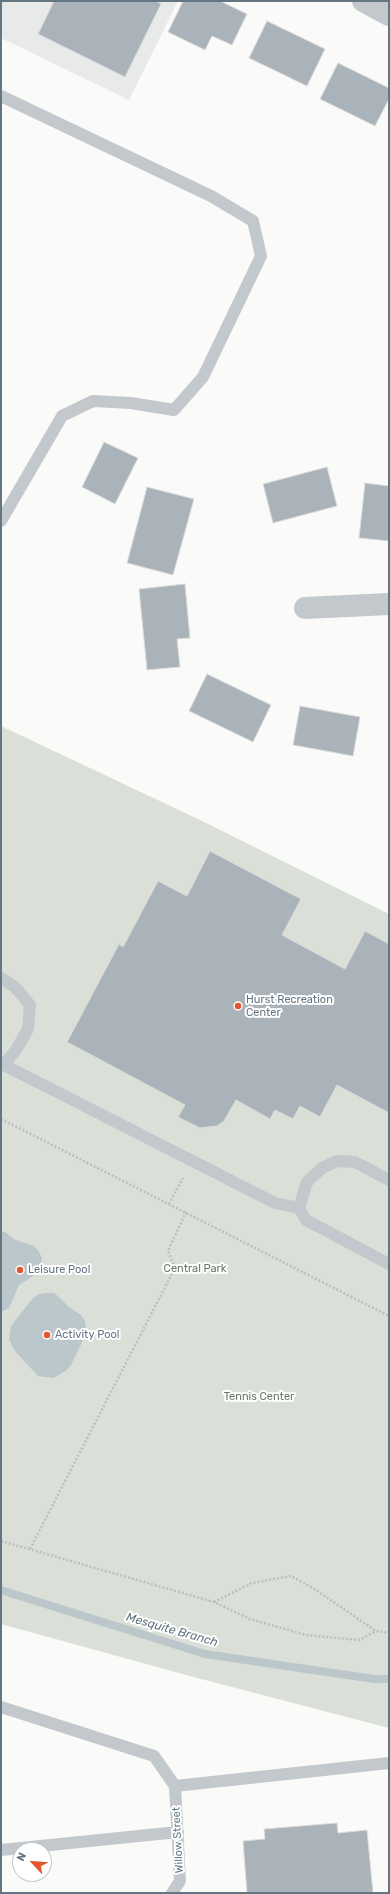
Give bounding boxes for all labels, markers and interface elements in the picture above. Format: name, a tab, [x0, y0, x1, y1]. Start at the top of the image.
place label: Hurst Recreation Center	[246, 993, 333, 1019]
marker: Hurst Recreation Center	[233, 1001, 243, 1011]
park label: Central Park	[164, 1262, 226, 1276]
place label: Leisure Pool	[28, 1263, 90, 1277]
marker: Leisure Pool	[15, 1265, 25, 1275]
place label: Activity Pool	[55, 1328, 119, 1342]
marker: Activity Pool	[42, 1330, 52, 1340]
park label: Tennis Center	[224, 1390, 294, 1404]
water label: Mesquite Branch	[124, 1610, 220, 1650]
street label: Willow Street	[170, 1807, 186, 1873]
north arrow	[12, 1842, 52, 1882]
text: N	[14, 1851, 29, 1863]

